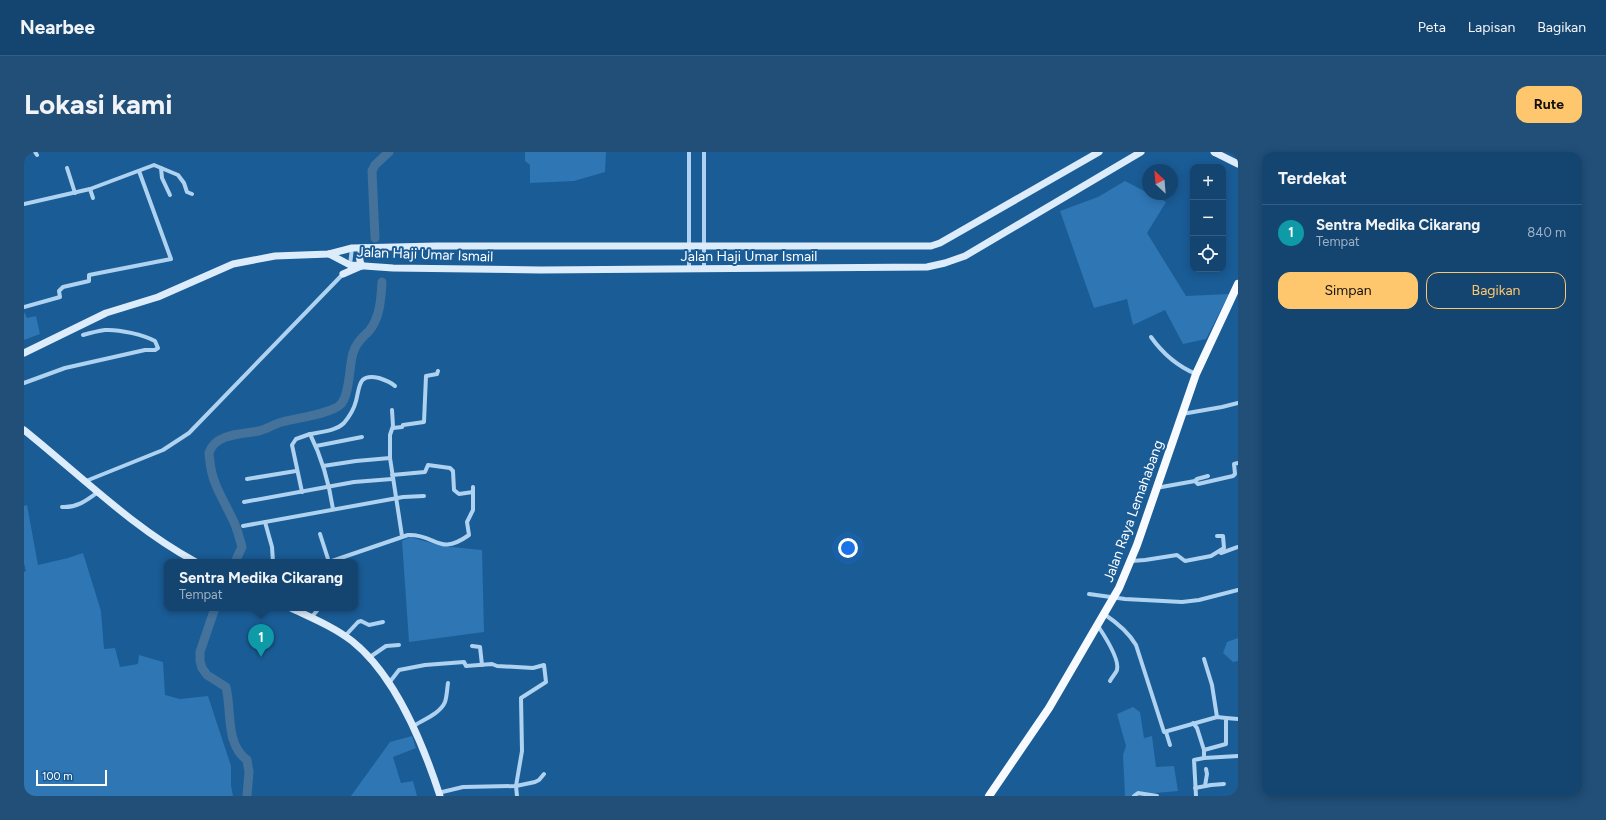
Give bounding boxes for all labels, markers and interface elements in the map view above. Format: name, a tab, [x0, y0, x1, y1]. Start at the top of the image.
text: Nearbee	[20, 16, 95, 39]
text: Peta	[1418, 19, 1446, 36]
text: Lapisan	[1468, 19, 1515, 36]
text: Bagikan	[1537, 19, 1586, 36]
button: Rute	[1516, 86, 1582, 123]
text: Lokasi kami	[24, 87, 173, 121]
north arrow	[1142, 164, 1178, 200]
map controls	[1190, 164, 1226, 272]
button: +	[1190, 164, 1226, 200]
text: Terdekat	[1278, 168, 1347, 188]
button: −	[1190, 200, 1226, 236]
text: Sentra Medika Cikarang	[1316, 216, 1480, 234]
text: 1	[1288, 225, 1294, 240]
text: 840 m	[1527, 225, 1566, 240]
text: Tempat	[1316, 234, 1360, 249]
button: locate	[1190, 236, 1226, 272]
street label: Jalan Haji Umar Ismail	[356, 244, 494, 265]
street label: Jalan Haji Umar Ismail	[681, 248, 817, 265]
button: Simpan	[1278, 272, 1418, 309]
button: Bagikan	[1426, 272, 1566, 309]
street label: Jalan Raya Lemahabang	[1100, 438, 1167, 584]
your location	[838, 538, 858, 558]
popup	[164, 559, 358, 611]
text: Sentra Medika Cikarang	[179, 569, 343, 587]
text: Tempat	[179, 587, 223, 602]
pin: 1	[248, 624, 274, 657]
scale bar	[36, 768, 107, 787]
text: 100 m	[42, 770, 73, 783]

